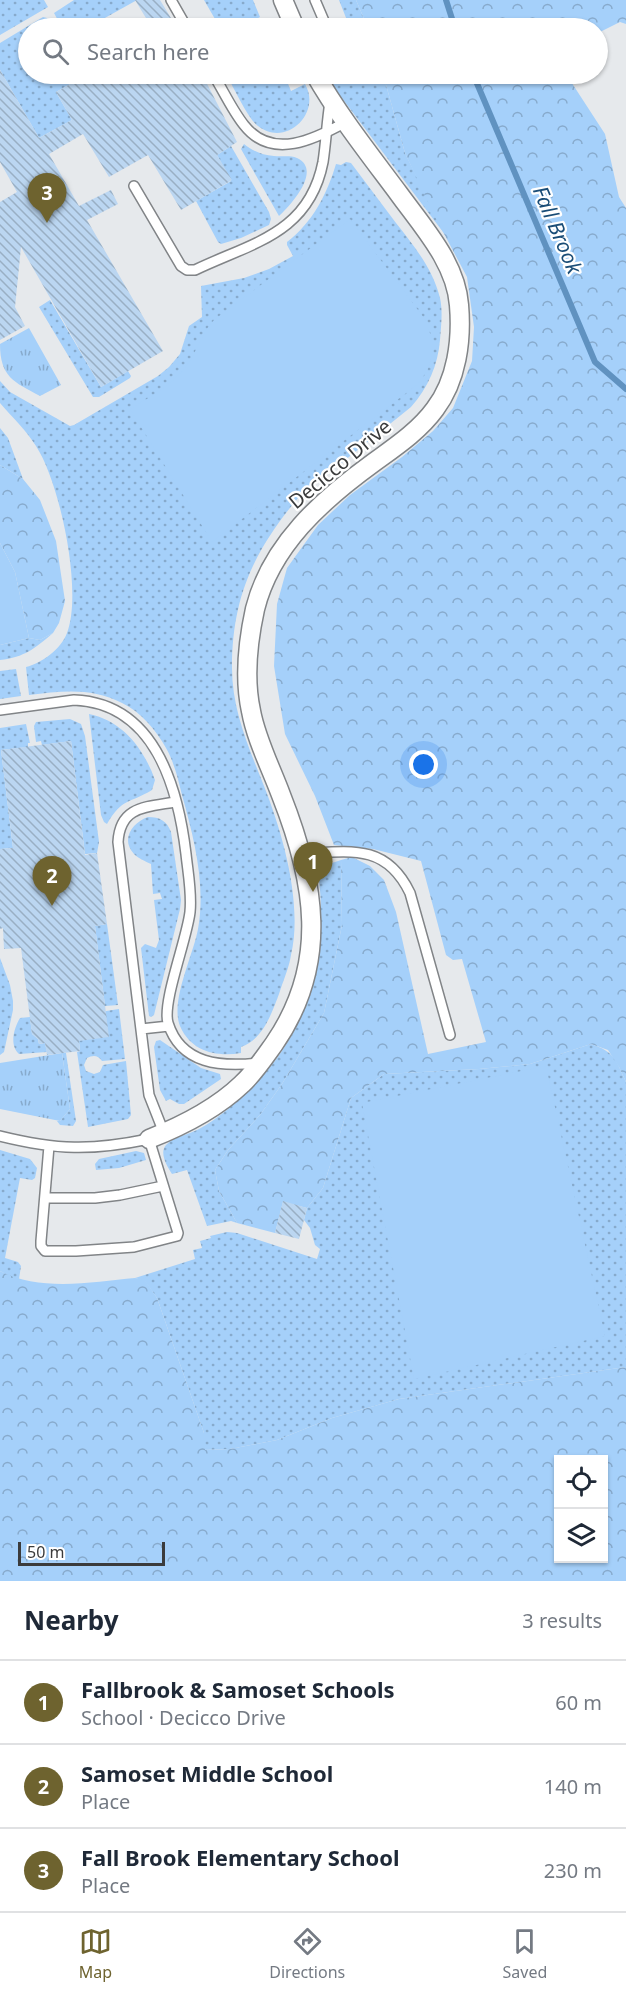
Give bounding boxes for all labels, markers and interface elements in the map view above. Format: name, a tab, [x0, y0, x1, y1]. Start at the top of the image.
search box	[18, 18, 608, 84]
icon: search	[39, 35, 72, 68]
text: Search here	[87, 36, 209, 66]
pin: 3	[28, 174, 66, 223]
water label: Fall Brook	[527, 181, 590, 279]
street label: Decicco Drive	[283, 413, 397, 515]
your location	[409, 750, 438, 779]
pin: 1	[294, 842, 332, 892]
pin: 2	[32, 856, 72, 906]
map controls	[554, 1455, 608, 1563]
button: locate	[554, 1455, 608, 1509]
button: layers	[554, 1509, 608, 1563]
scale bar	[18, 1539, 165, 1566]
text: 50 m	[27, 1541, 64, 1563]
text: Nearby	[24, 1602, 119, 1638]
text: 3 results	[522, 1607, 602, 1634]
text: Fallbrook & Samoset Schools	[81, 1674, 395, 1704]
text: 1	[38, 1689, 49, 1716]
text: 60 m	[555, 1689, 602, 1716]
text: School · Decicco Drive	[81, 1704, 286, 1731]
text: Samoset Middle School	[81, 1758, 333, 1788]
text: 2	[38, 1773, 49, 1800]
text: 140 m	[544, 1773, 602, 1800]
text: Place	[81, 1788, 130, 1815]
text: Fall Brook Elementary School	[81, 1842, 400, 1872]
text: 3	[38, 1857, 49, 1884]
text: 230 m	[544, 1857, 602, 1884]
text: Place	[81, 1872, 130, 1899]
tab: Map	[79, 1925, 112, 1983]
tab: Directions	[269, 1925, 345, 1983]
tab: Saved	[503, 1925, 547, 1983]

